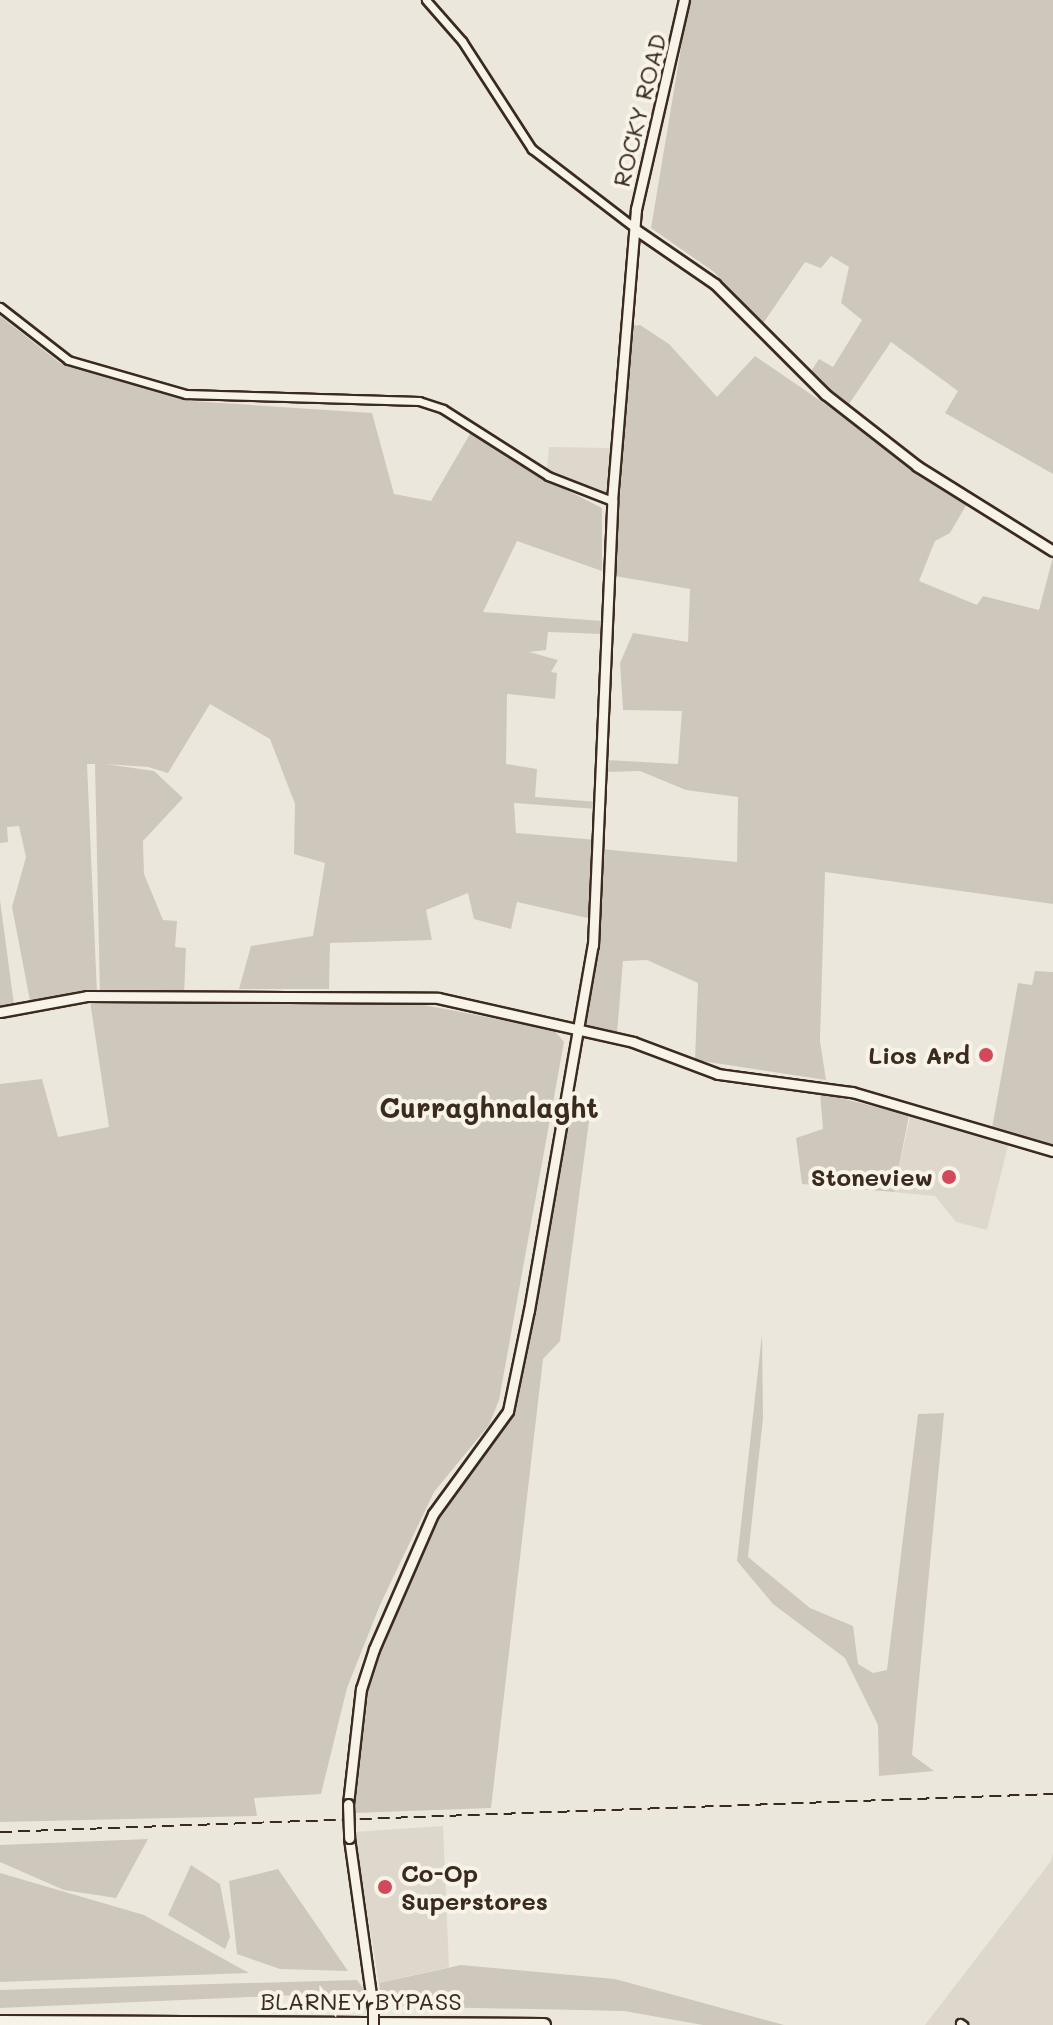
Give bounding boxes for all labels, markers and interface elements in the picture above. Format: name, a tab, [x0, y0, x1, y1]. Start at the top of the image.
street label: ROCKY ROAD	[606, 30, 672, 190]
place label: Lios Ard	[868, 1041, 970, 1069]
marker: Lios Ard	[977, 1046, 995, 1064]
district label: Curraghnalaght	[379, 1090, 599, 1124]
place label: Stoneview	[811, 1163, 933, 1191]
marker: Stoneview	[940, 1168, 958, 1186]
place label: Co-Op Superstores	[401, 1859, 548, 1915]
marker: Co-Op Superstores	[376, 1878, 394, 1896]
street label: BLARNEY BYPASS	[260, 1987, 462, 2015]

